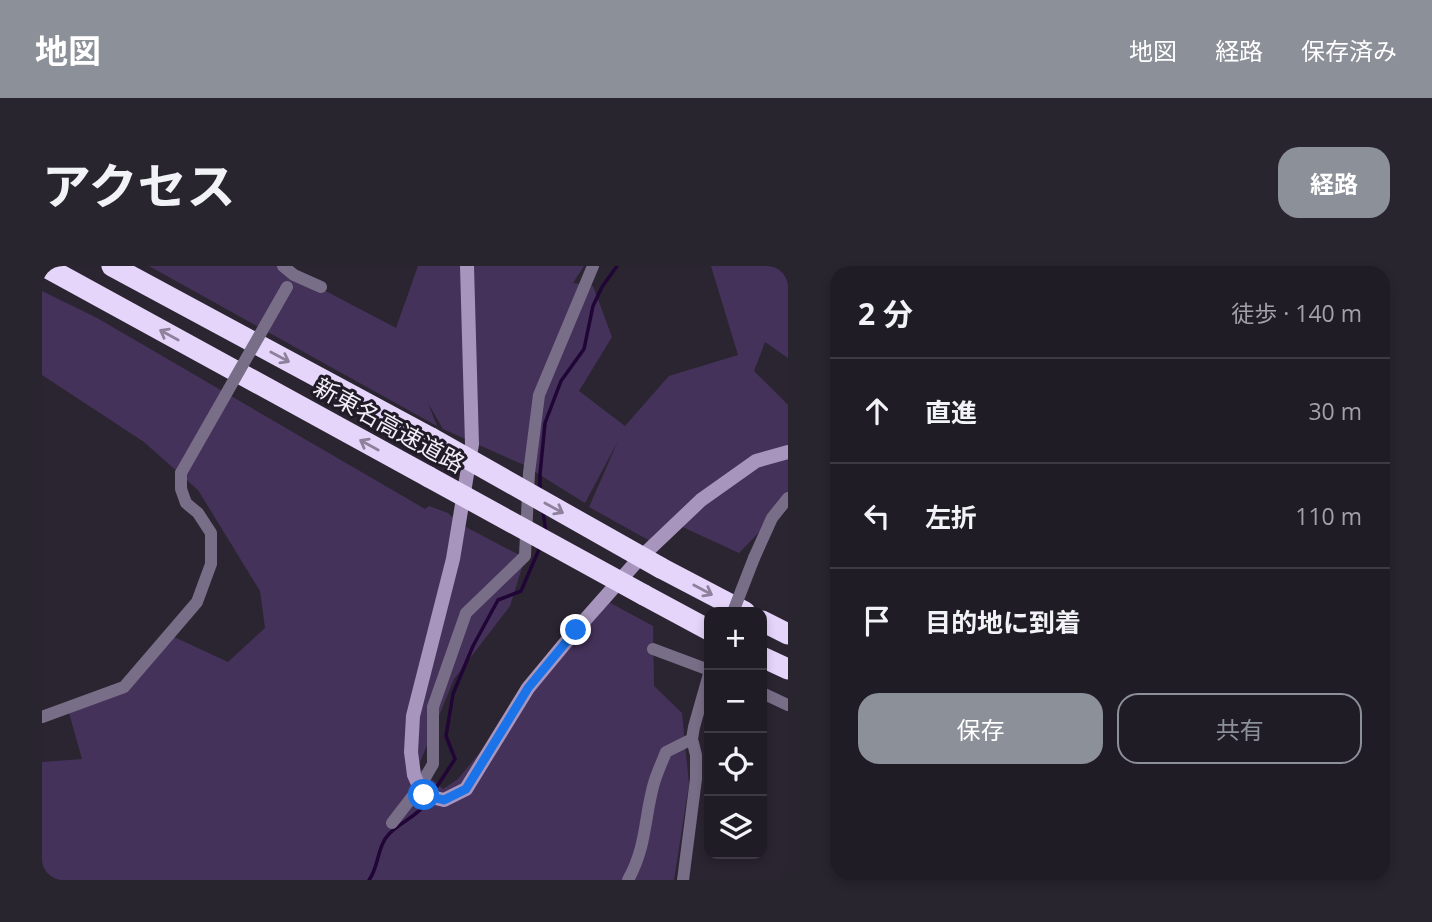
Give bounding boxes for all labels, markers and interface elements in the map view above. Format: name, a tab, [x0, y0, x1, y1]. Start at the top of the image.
text: 地図	[35, 28, 101, 73]
text: 地図	[1129, 34, 1177, 67]
text: 経路	[1215, 34, 1263, 67]
text: 保存済み	[1301, 34, 1397, 67]
button: 経路	[1278, 147, 1390, 218]
text: アクセス	[42, 152, 236, 218]
text: 2 分	[858, 293, 913, 334]
text: 徒歩 · 140 m	[1231, 297, 1362, 329]
one-way arrow	[159, 328, 180, 341]
one-way arrow	[269, 351, 290, 364]
street label: 新東名高速道路	[308, 370, 471, 480]
icon: ahead	[858, 392, 896, 430]
text: 直進	[925, 394, 977, 430]
text: 30 m	[1308, 395, 1362, 427]
one-way arrow	[359, 437, 379, 451]
icon: left	[858, 497, 896, 535]
text: 左折	[925, 499, 977, 535]
text: 110 m	[1295, 500, 1362, 532]
one-way arrow	[544, 501, 564, 515]
one-way arrow	[692, 584, 713, 597]
icon: arrive	[858, 602, 896, 640]
text: 目的地に到着	[925, 604, 1081, 640]
map controls	[704, 607, 767, 859]
button: +	[704, 607, 767, 670]
route end	[560, 614, 591, 645]
button: −	[704, 670, 767, 733]
button: 保存	[858, 693, 1103, 764]
button: 共有	[1117, 693, 1362, 764]
button: locate	[704, 733, 767, 796]
route start	[408, 779, 439, 810]
button: layers	[704, 796, 767, 859]

